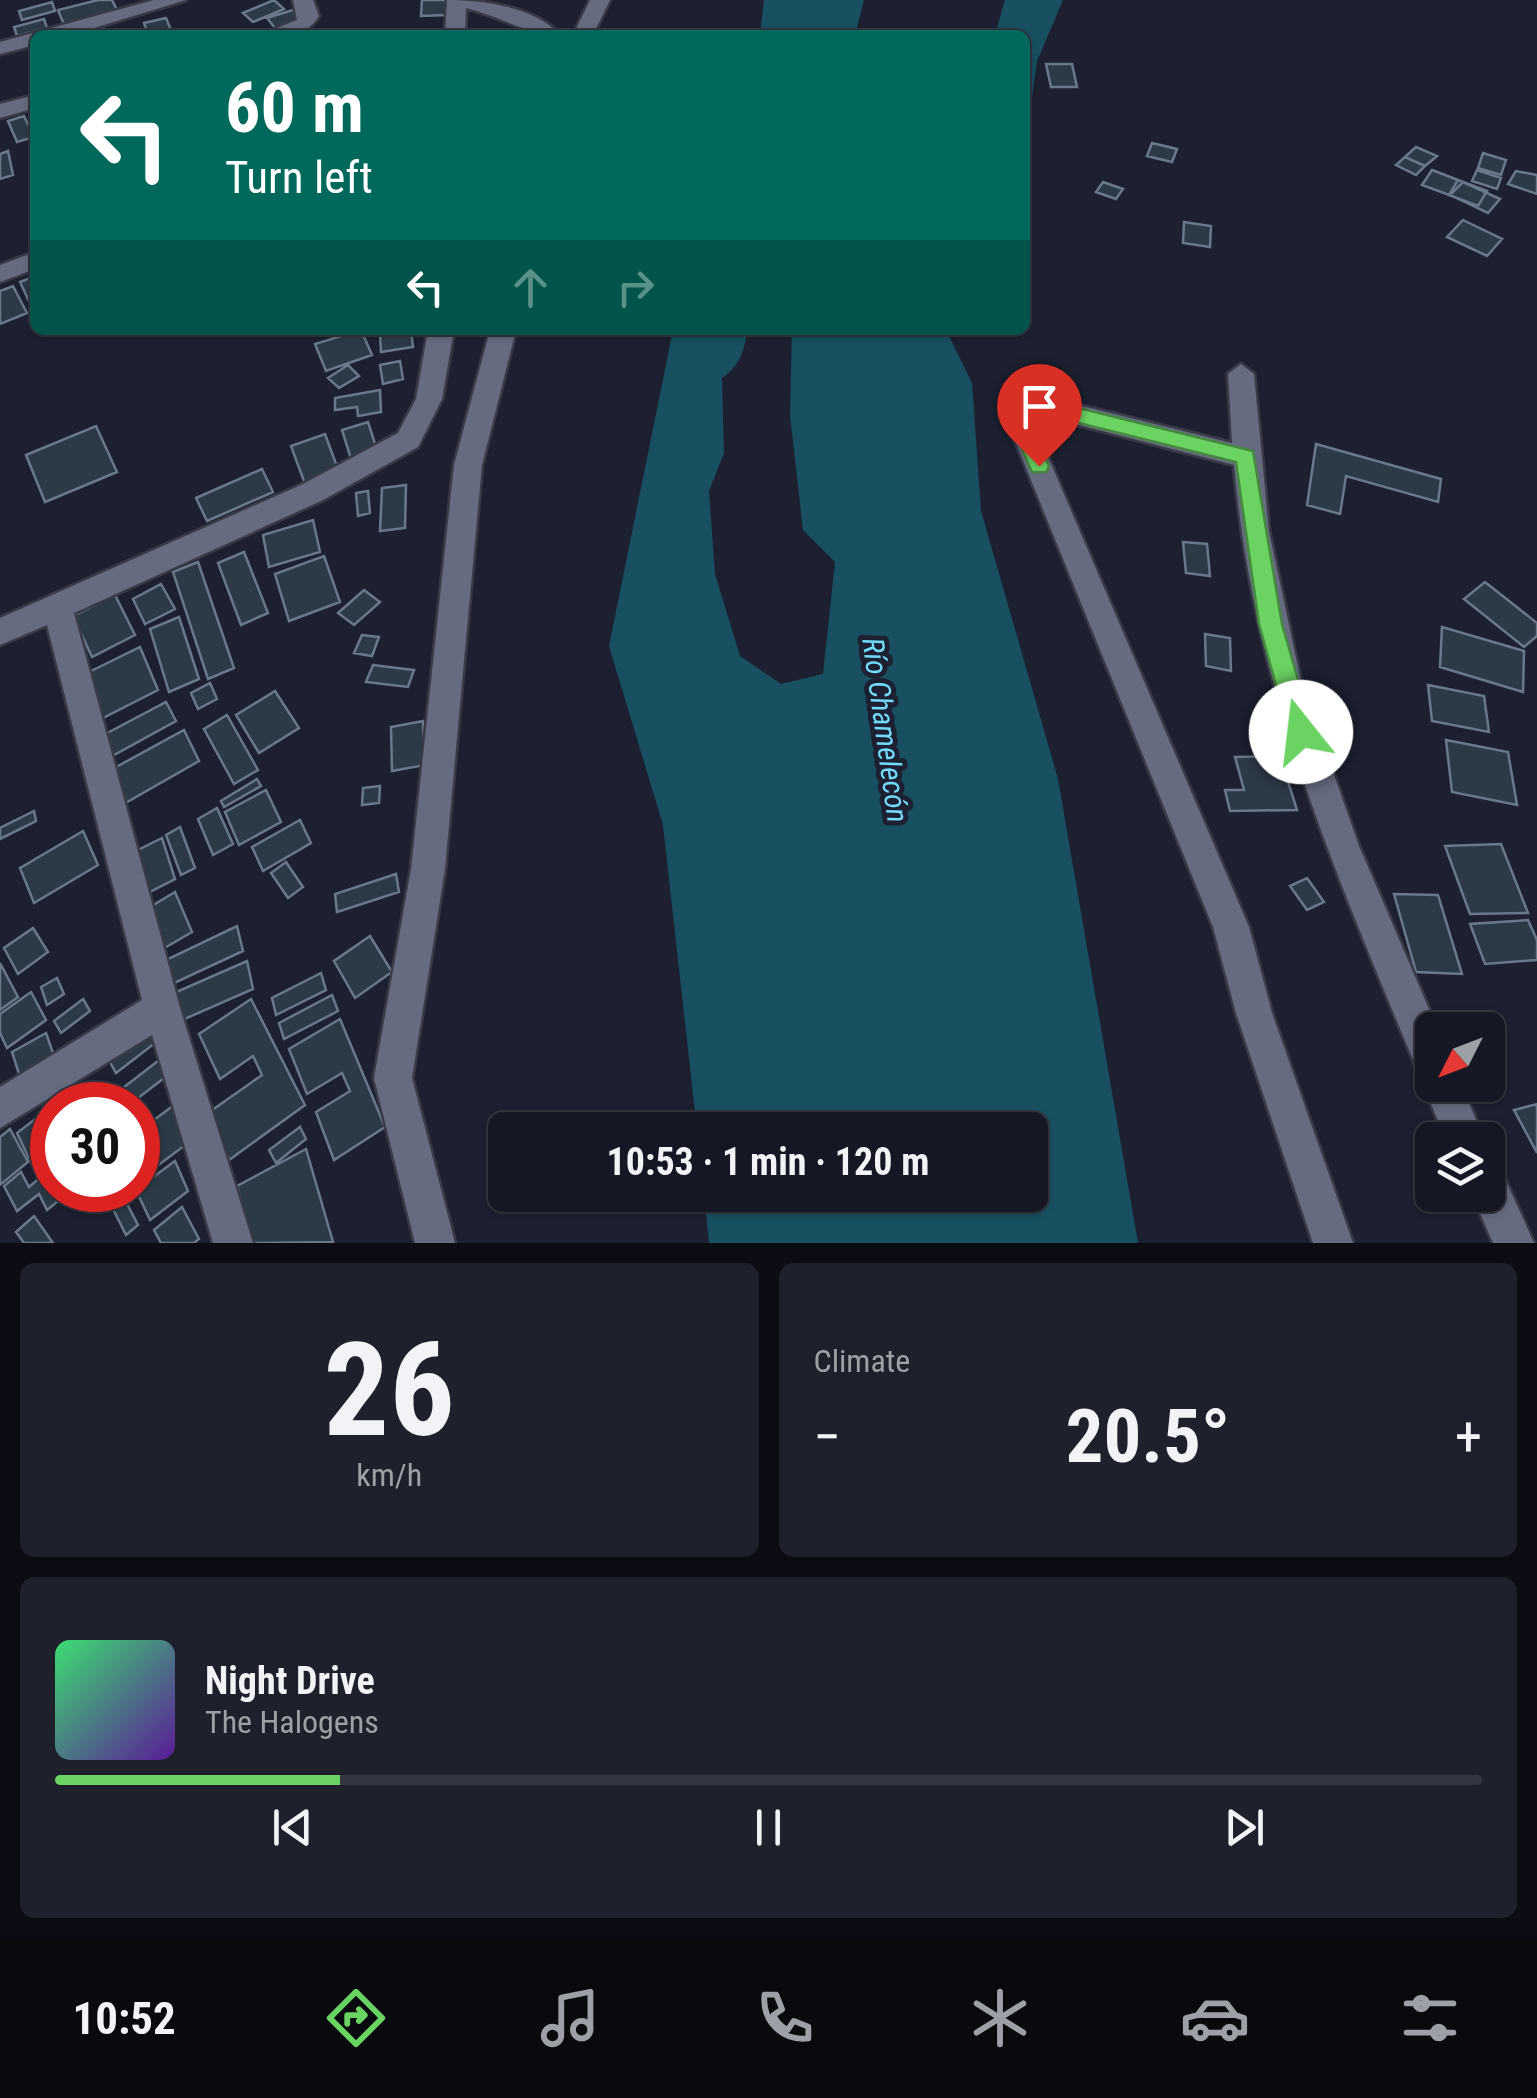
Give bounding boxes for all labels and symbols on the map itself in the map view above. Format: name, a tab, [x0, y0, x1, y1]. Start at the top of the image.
pin	[997, 364, 1082, 467]
water label: Río Chamelecón	[855, 635, 916, 825]
position arrow	[1249, 680, 1353, 784]
north arrow	[1415, 1012, 1505, 1102]
speed limit sign: 30	[30, 1082, 160, 1212]

